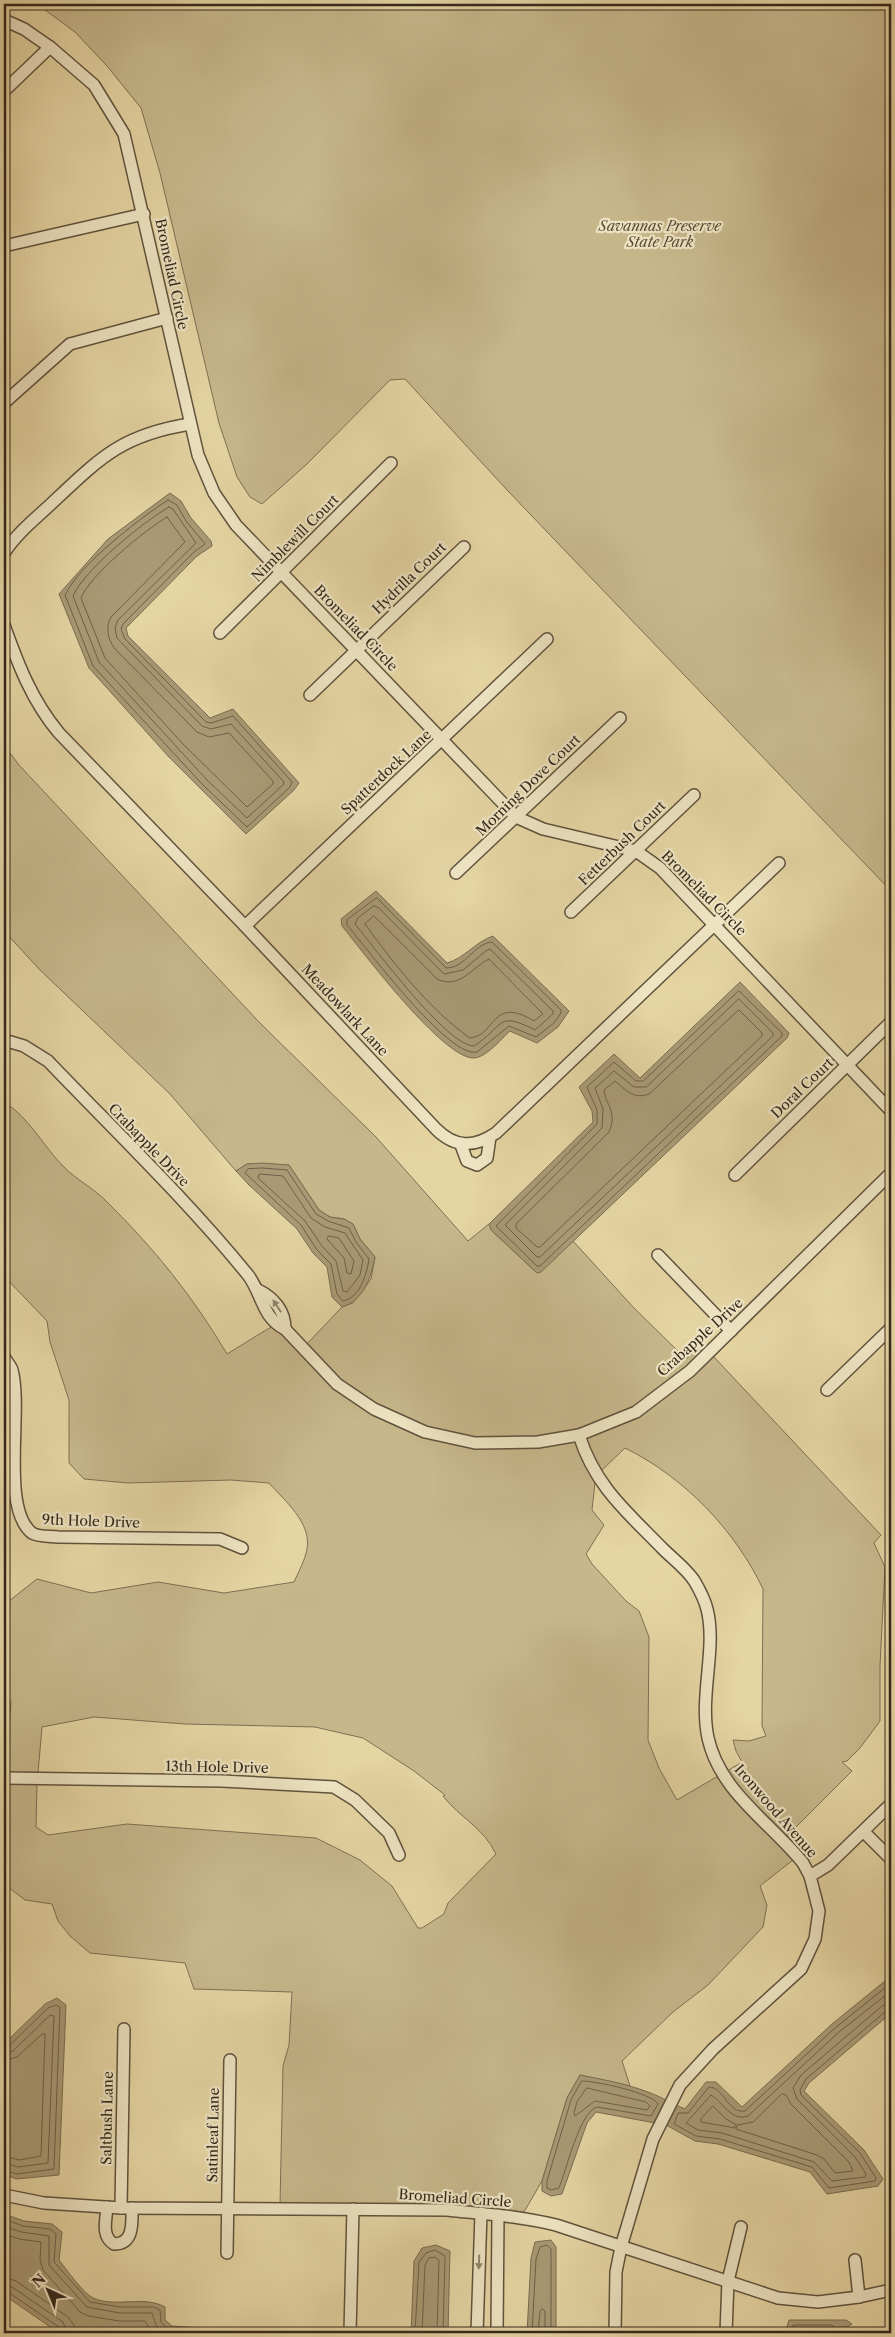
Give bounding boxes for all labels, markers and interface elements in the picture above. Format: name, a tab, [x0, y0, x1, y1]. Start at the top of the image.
street label: Bromeliad Circle	[151, 217, 193, 331]
park label: Savannas Preserve State Park	[598, 217, 722, 251]
street label: Nimblewill Court	[248, 491, 342, 585]
street label: Hydrilla Court	[368, 538, 450, 618]
street label: Bromeliad Circle	[310, 581, 402, 675]
street label: Spatterdock Lane	[337, 725, 435, 818]
street label: Morning Dove Court	[472, 730, 584, 840]
street label: Fetterbush Court	[575, 797, 669, 889]
street label: Bromeliad Circle	[658, 847, 750, 939]
street label: Meadowlark Lane	[298, 960, 392, 1060]
street label: Doral Court	[767, 1054, 837, 1122]
street label: Crabapple Drive	[105, 1099, 194, 1191]
street label: Crabapple Drive	[653, 1294, 747, 1380]
one-way arrow	[272, 1299, 282, 1313]
street label: 9th Hole Drive	[42, 1510, 140, 1532]
street label: 13th Hole Drive	[165, 1757, 269, 1777]
street label: Ironwood Avenue	[731, 1761, 822, 1861]
street label: Saltbush Lane	[97, 2071, 117, 2165]
street label: Satinleaf Lane	[203, 2087, 223, 2183]
street label: Bromeliad Circle	[398, 2185, 512, 2211]
one-way arrow	[475, 2254, 483, 2270]
north arrow	[22, 2264, 72, 2314]
text: N	[28, 2270, 50, 2291]

